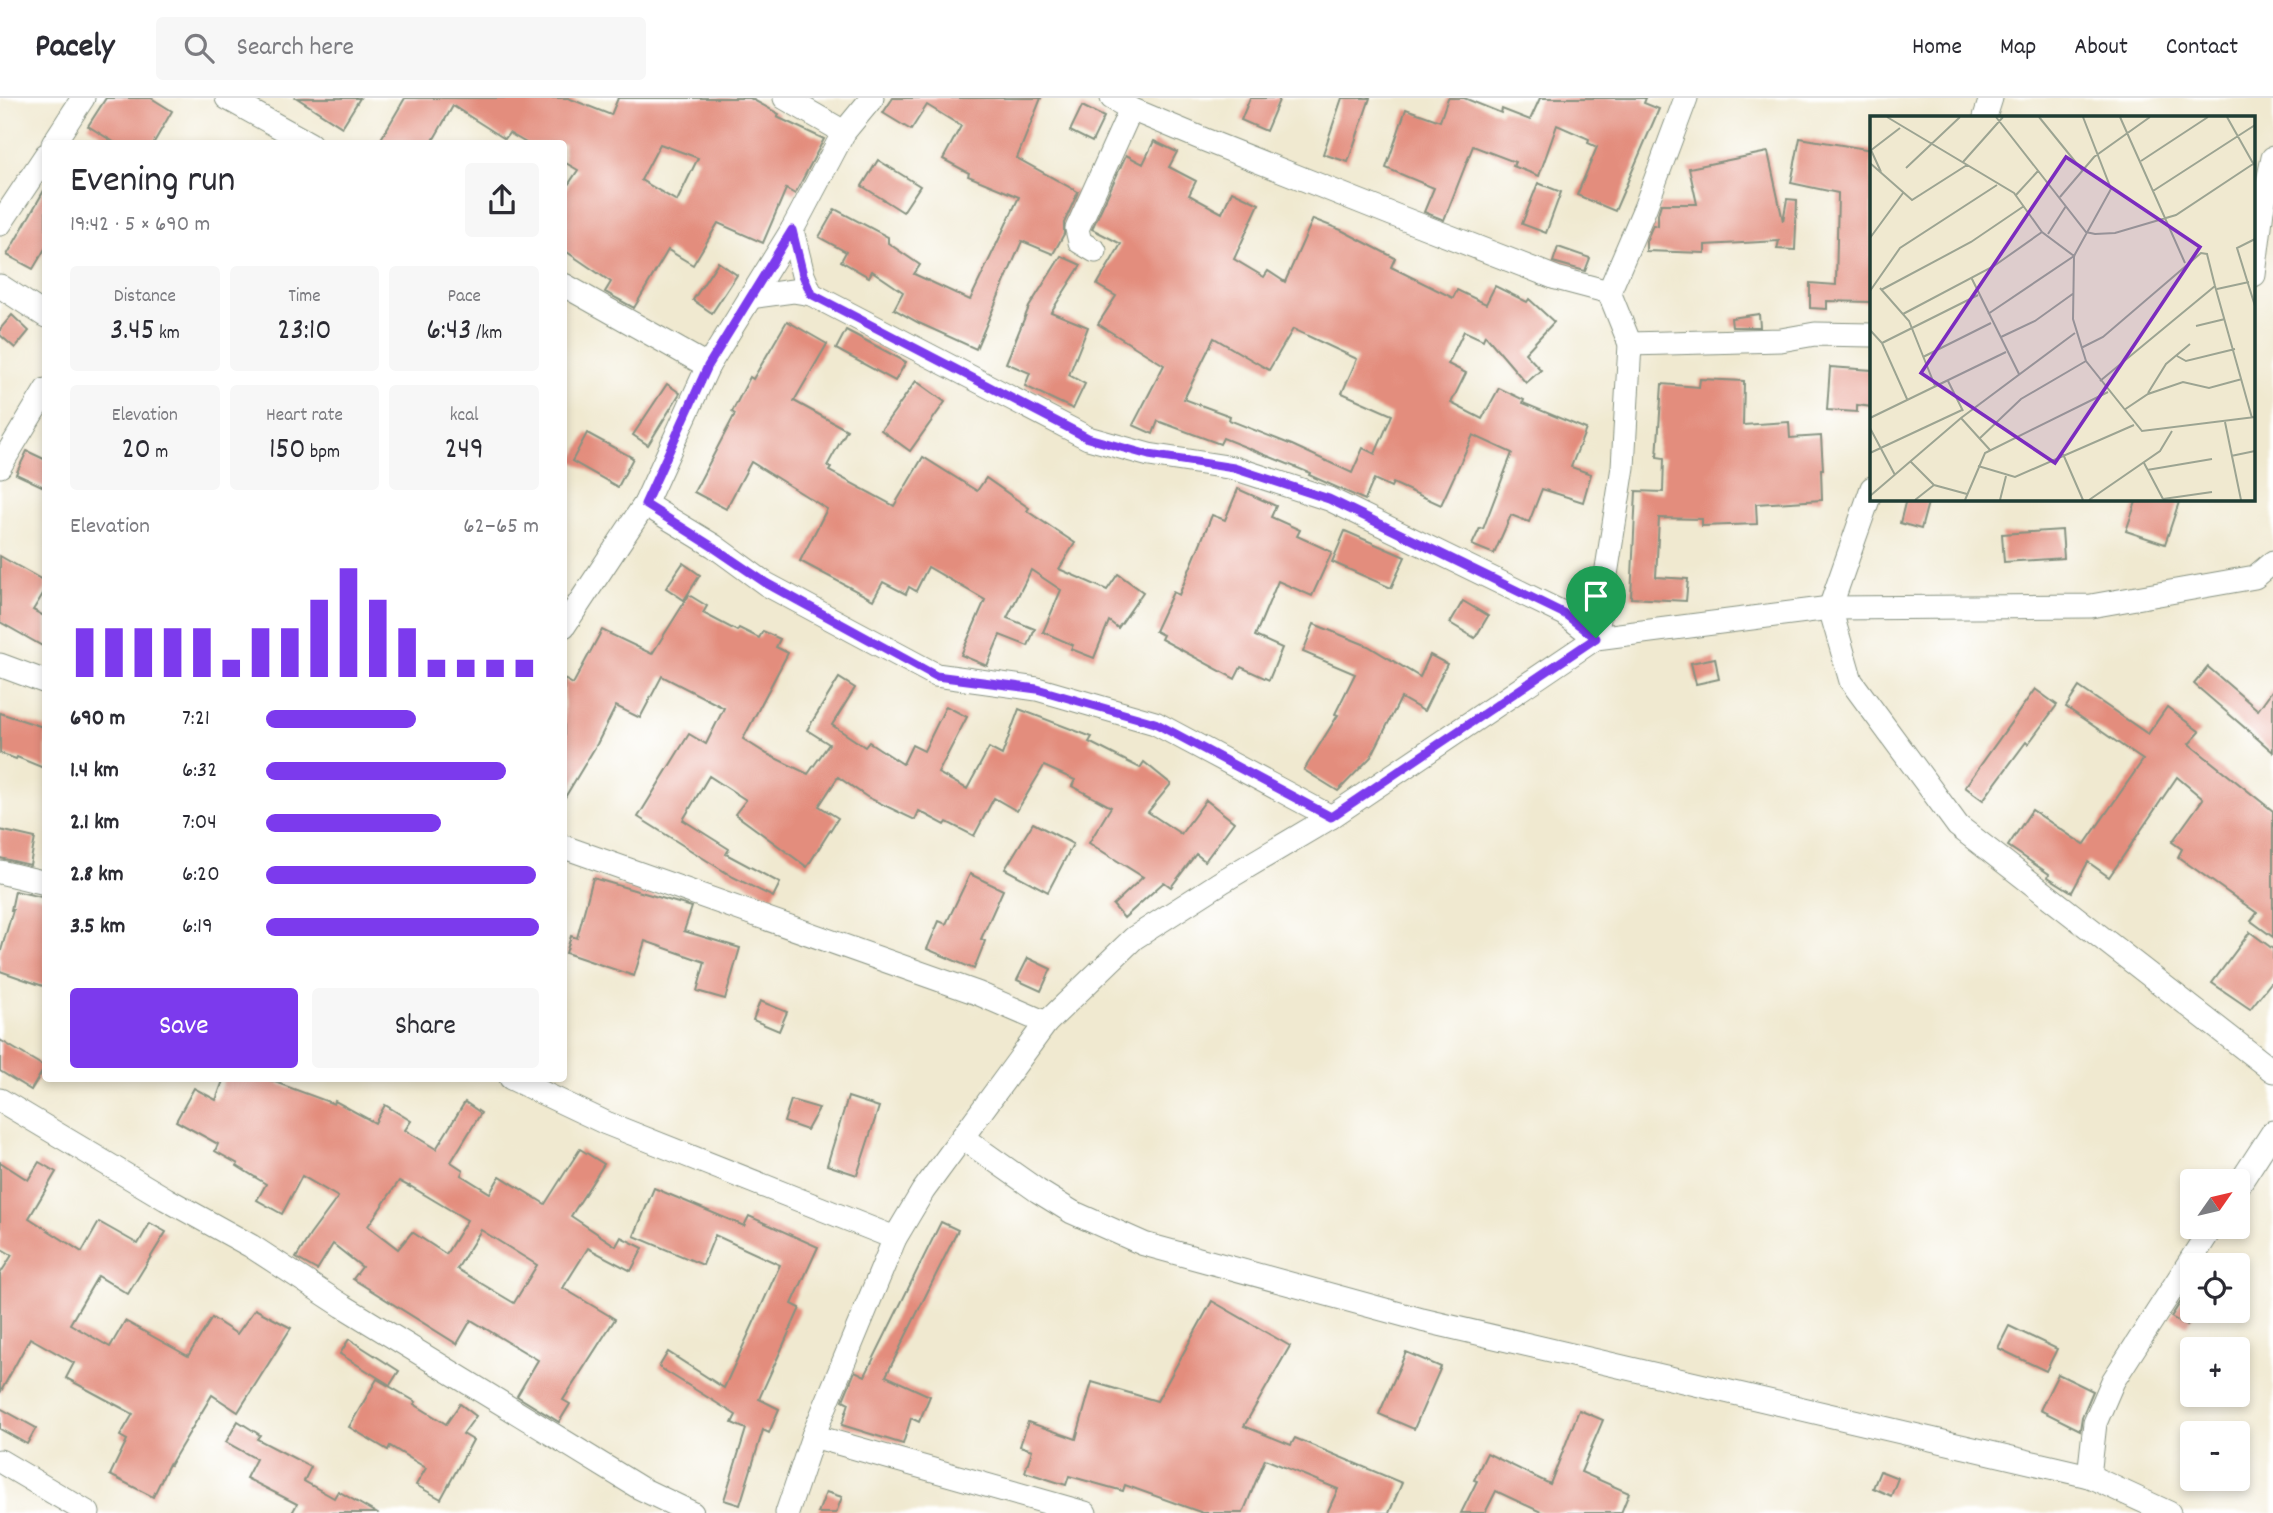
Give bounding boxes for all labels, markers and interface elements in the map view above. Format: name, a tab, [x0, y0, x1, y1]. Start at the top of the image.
search box	[156, 17, 646, 80]
text: Pacely	[35, 25, 114, 72]
icon: search	[180, 29, 218, 67]
text: Search here	[236, 30, 354, 67]
text: Home	[1912, 31, 1962, 65]
text: Map	[2000, 31, 2036, 65]
text: About	[2074, 31, 2128, 65]
text: Contact	[2166, 31, 2238, 65]
inset map	[1870, 116, 2256, 500]
text: Evening run	[70, 155, 235, 210]
button: share	[465, 163, 539, 237]
text: 19:42 · 5 × 690 m	[70, 209, 210, 242]
text: Distance	[114, 284, 176, 311]
text: Time	[288, 284, 321, 311]
text: Pace	[447, 284, 481, 311]
text: 3.45	[110, 311, 155, 354]
text: 23:10	[277, 311, 332, 354]
text: 6:43	[426, 311, 472, 354]
text: km	[155, 321, 180, 348]
text: /km	[472, 321, 502, 348]
text: Elevation	[112, 403, 178, 430]
text: Heart rate	[266, 403, 343, 430]
text: kcal	[450, 403, 479, 430]
text: 20	[121, 430, 151, 473]
text: 150	[269, 430, 306, 473]
text: 249	[445, 430, 484, 473]
text: m	[151, 440, 168, 467]
text: bpm	[306, 440, 340, 467]
text: Elevation	[70, 511, 150, 544]
text: 62–65 m	[463, 511, 539, 544]
pin	[1566, 566, 1626, 638]
icon: arrive	[1577, 577, 1615, 615]
text: 690 m	[70, 703, 125, 736]
text: 7:21	[182, 703, 210, 736]
text: 1.4 km	[70, 755, 119, 788]
text: 6:32	[182, 755, 217, 788]
text: 2.1 km	[70, 807, 119, 840]
text: 7:04	[182, 807, 217, 840]
text: 2.8 km	[70, 859, 124, 892]
text: 6:20	[182, 859, 220, 892]
text: 3.5 km	[70, 911, 125, 944]
text: 6:19	[182, 911, 213, 944]
button: Save	[70, 988, 298, 1068]
button: Share	[312, 988, 539, 1068]
north arrow	[2180, 1169, 2250, 1239]
map controls	[2180, 1169, 2250, 1491]
button: locate	[2180, 1253, 2250, 1323]
button: +	[2180, 1337, 2250, 1407]
button: −	[2180, 1421, 2250, 1491]

